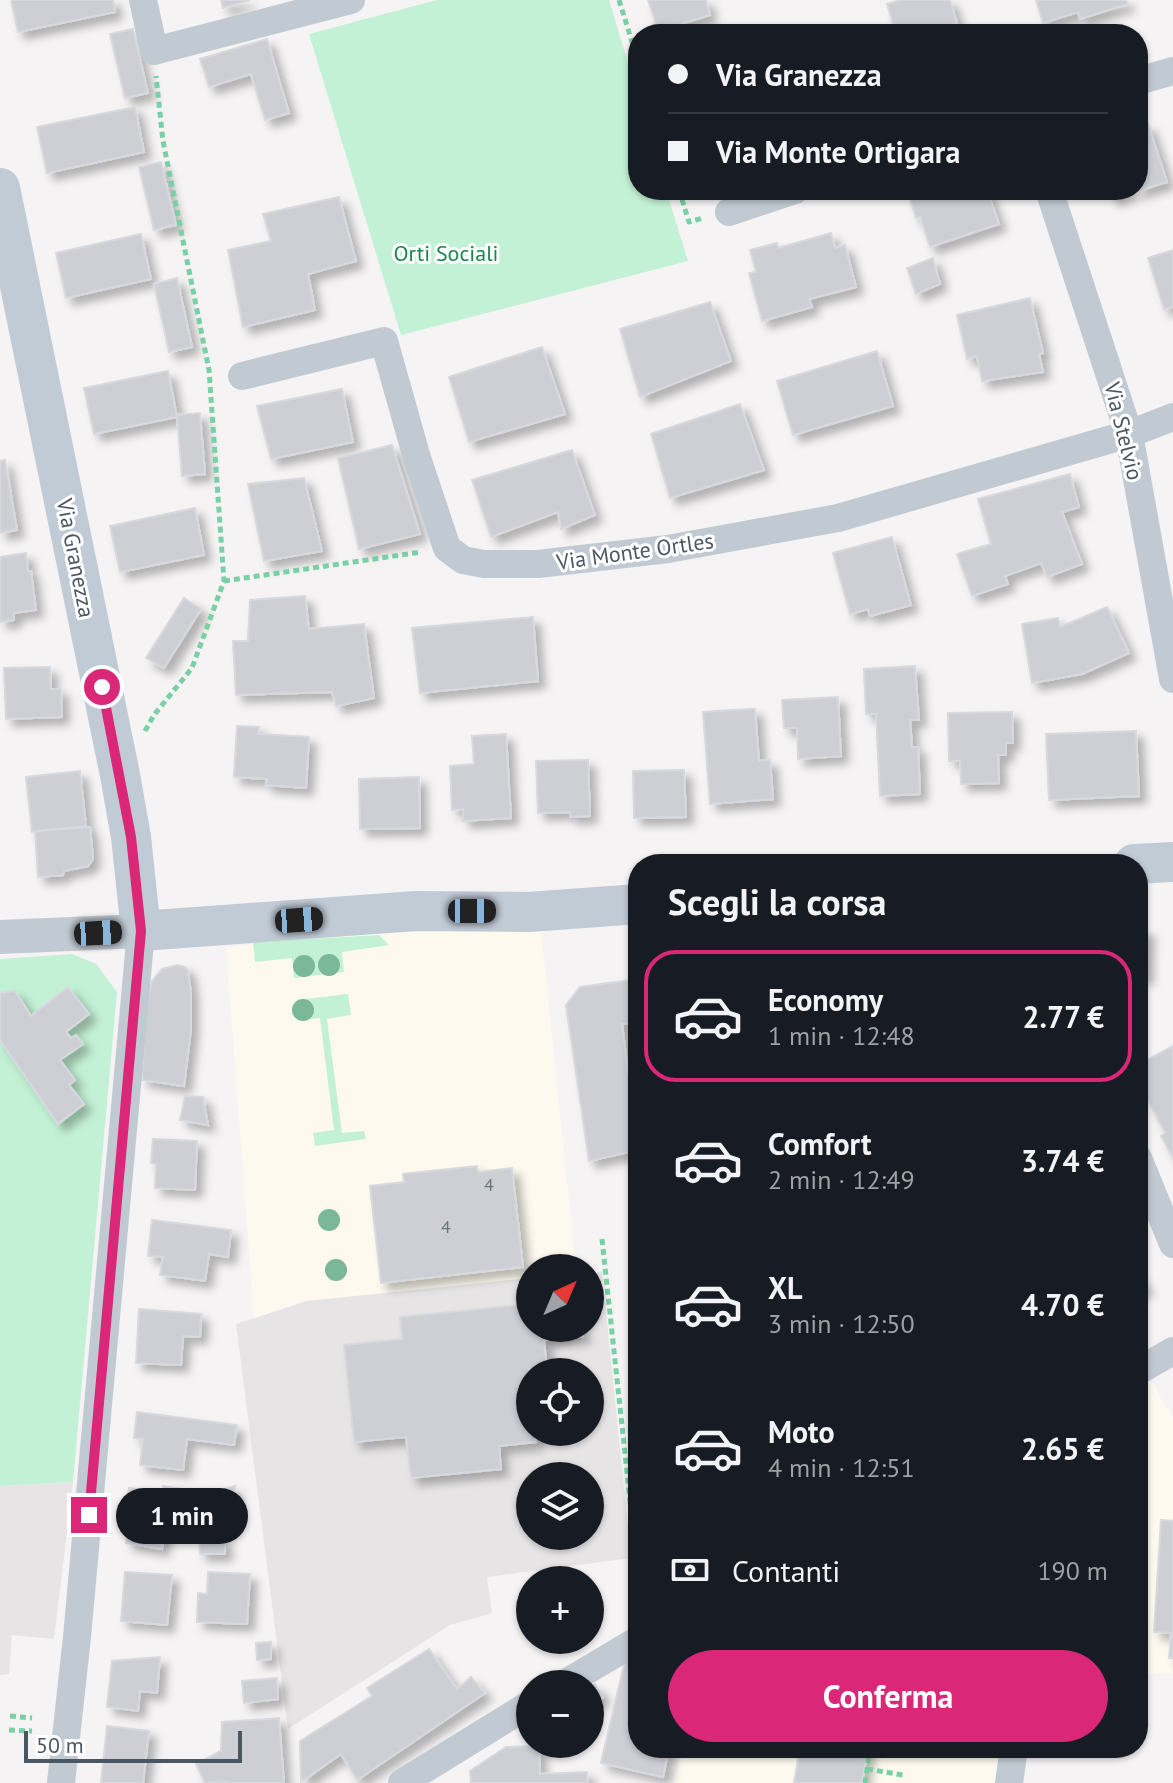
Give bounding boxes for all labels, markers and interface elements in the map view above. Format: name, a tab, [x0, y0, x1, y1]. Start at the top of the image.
text: Via Granezza	[716, 55, 882, 94]
text: Via Monte Ortigara	[716, 132, 960, 171]
park label: Orti Sociali	[394, 239, 498, 267]
street label: Via Stelvio	[1098, 378, 1150, 483]
street label: Via Granezza	[51, 495, 101, 620]
street label: Via Monte Ortles	[554, 526, 715, 576]
route start	[84, 669, 120, 705]
text: Scegli la corsa	[668, 878, 886, 925]
car	[448, 899, 496, 923]
car	[274, 906, 324, 934]
car	[73, 920, 123, 946]
icon: car	[672, 980, 744, 1052]
text: Economy	[768, 980, 883, 1019]
text: 2.77 €	[1023, 997, 1104, 1036]
text: 1 min · 12:48	[768, 1019, 915, 1052]
icon: car	[672, 1124, 744, 1196]
text: Comfort	[768, 1124, 871, 1163]
text: 3.74 €	[1021, 1141, 1104, 1180]
text: 2 min · 12:49	[768, 1163, 915, 1196]
house number: 4	[484, 1173, 494, 1196]
house number: 4	[441, 1215, 451, 1238]
north arrow	[516, 1254, 604, 1342]
map controls	[516, 1254, 604, 1758]
icon: car	[672, 1268, 744, 1340]
text: XL	[768, 1268, 802, 1307]
text: 4.70 €	[1021, 1285, 1104, 1324]
text: 3 min · 12:50	[768, 1307, 915, 1340]
button: locate	[516, 1358, 604, 1446]
icon: car	[672, 1412, 744, 1484]
text: Moto	[768, 1412, 835, 1451]
text: 2.65 €	[1021, 1429, 1104, 1468]
text: 4 min · 12:51	[768, 1451, 915, 1484]
button: layers	[516, 1462, 604, 1550]
callout: 1 min	[117, 1487, 249, 1543]
route end	[71, 1497, 107, 1533]
text: 1 min	[150, 1499, 214, 1532]
icon: cash	[668, 1548, 712, 1592]
text: Contanti	[732, 1551, 840, 1590]
text: 190 m	[1037, 1554, 1108, 1587]
button: +	[516, 1566, 604, 1654]
button: Conferma	[668, 1650, 1108, 1742]
button: −	[516, 1670, 604, 1758]
scale bar	[24, 1727, 242, 1763]
text: 50 m	[36, 1731, 84, 1759]

